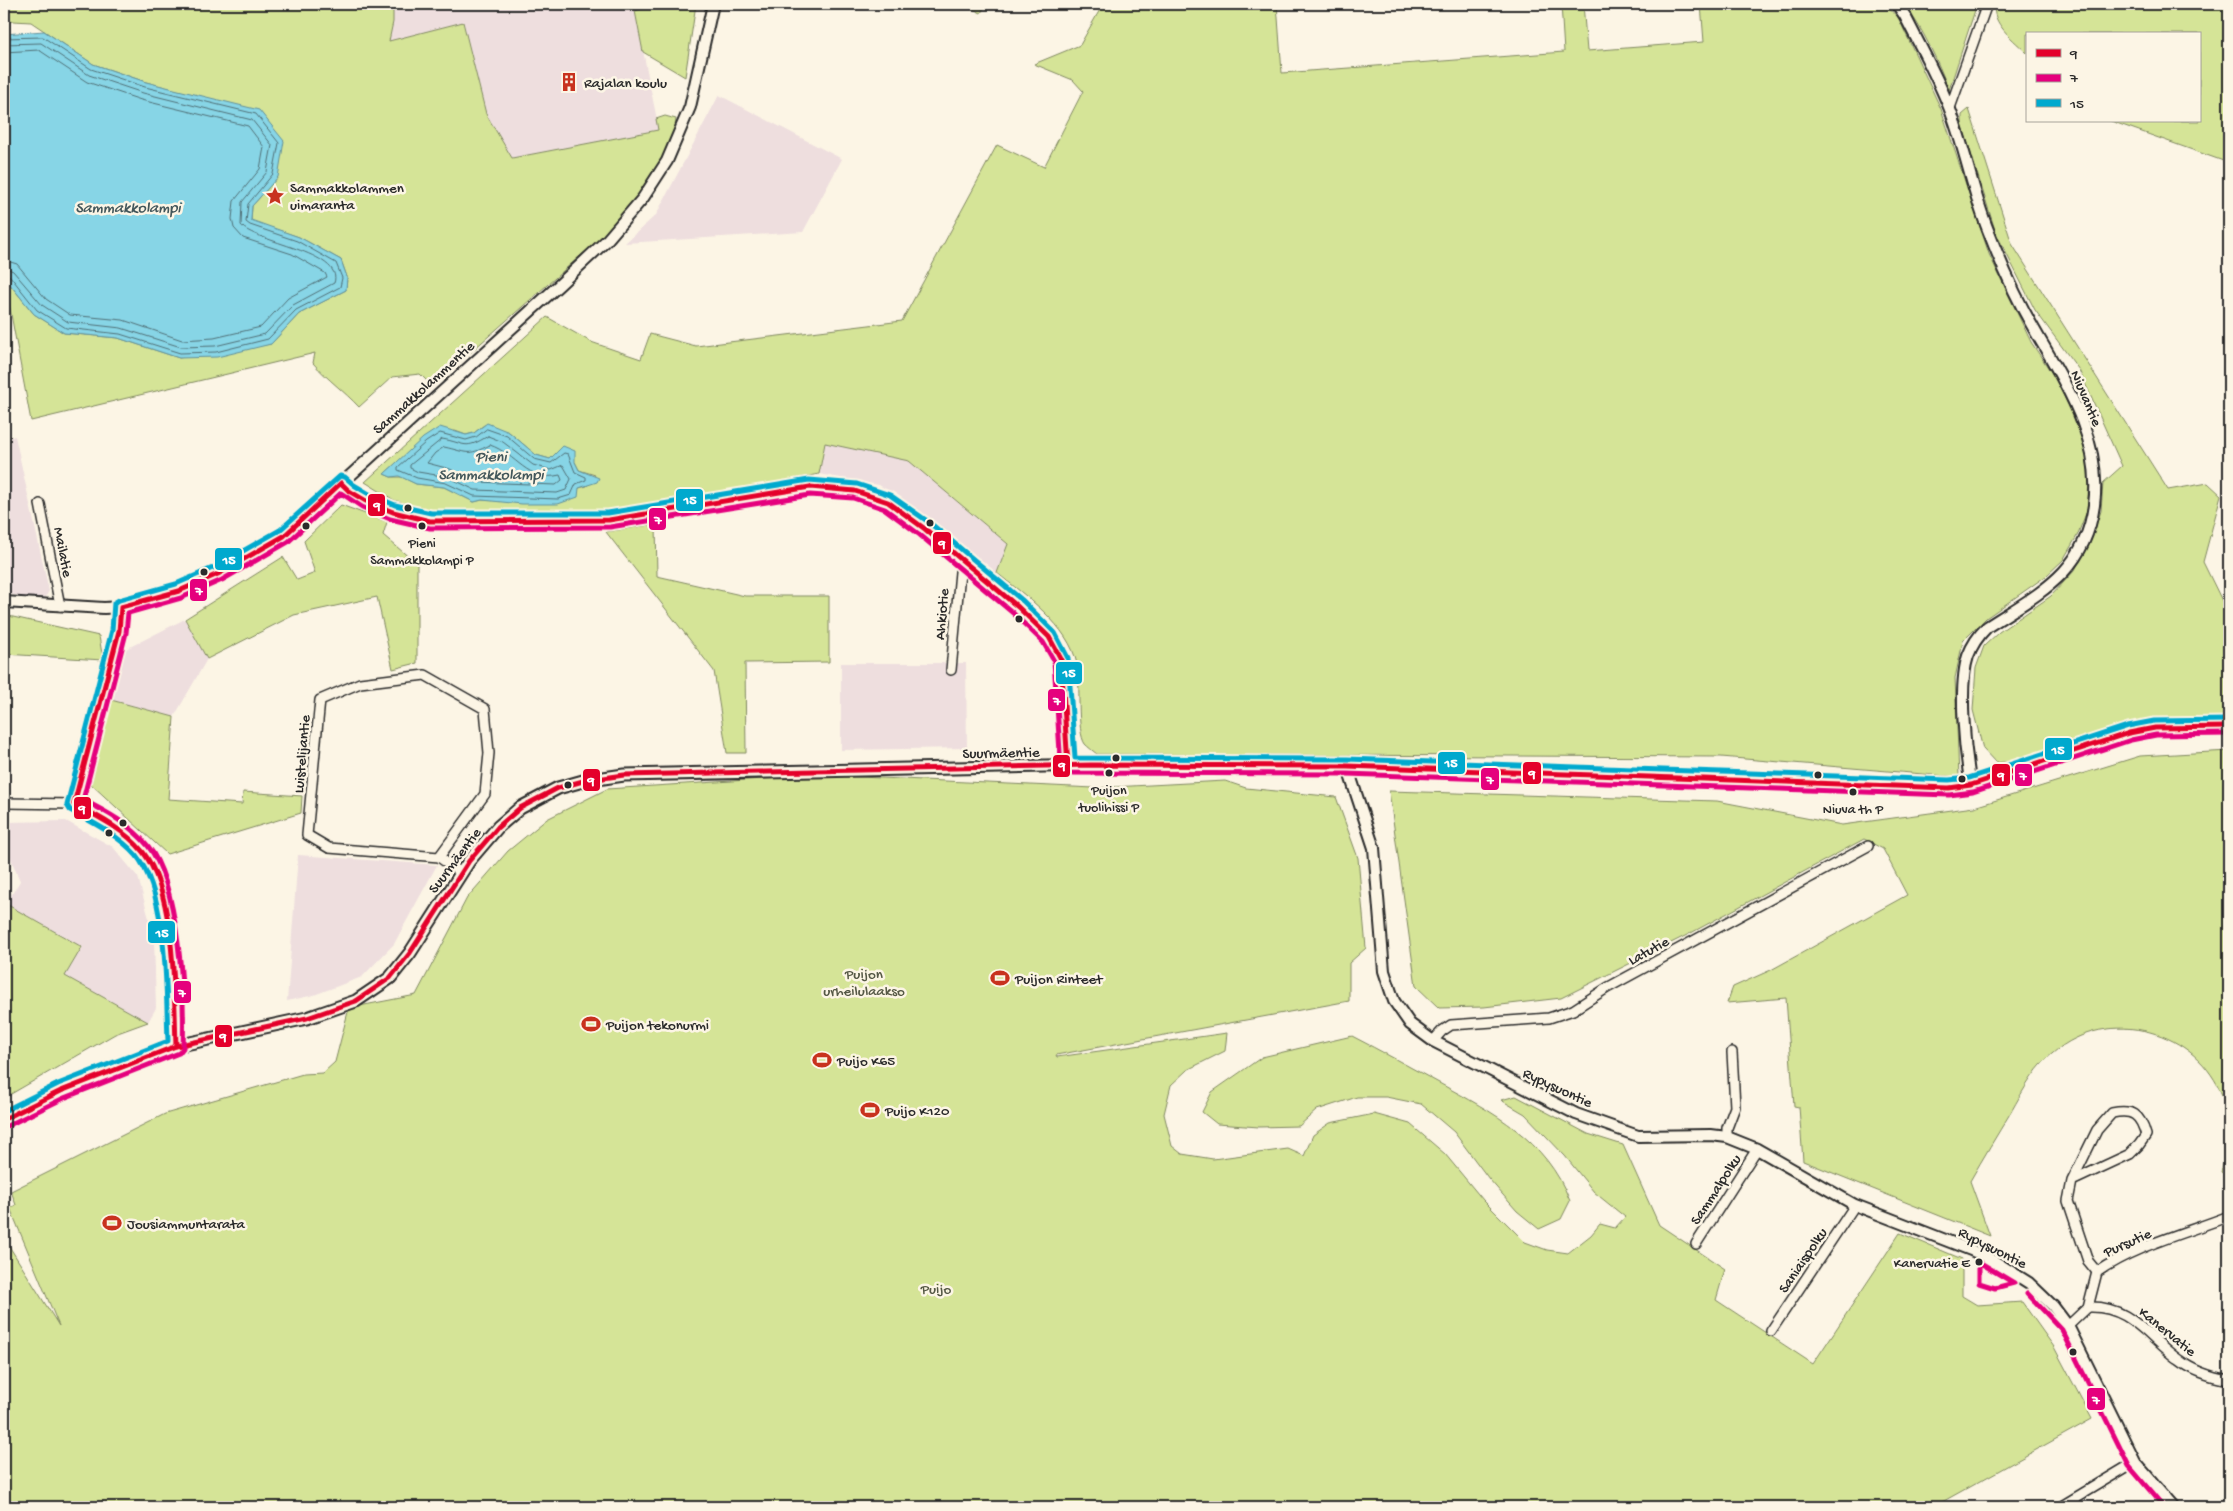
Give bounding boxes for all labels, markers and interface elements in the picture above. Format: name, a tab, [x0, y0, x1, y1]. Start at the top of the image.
legend	[2026, 32, 2200, 122]
text: 9	[2069, 46, 2078, 64]
text: 7	[2069, 70, 2079, 88]
building icon: Rajalan koulu	[558, 71, 580, 93]
place label: Rajalan koulu	[584, 75, 667, 93]
text: 15	[2069, 96, 2084, 114]
place label: Sammakkolammen uimaranta	[290, 180, 404, 215]
place icon: Sammakkolammen uimaranta	[264, 185, 286, 207]
water label: Sammakkolampi	[75, 200, 182, 219]
street label: Sammakkolammentie	[370, 338, 479, 439]
street label: Niuvantie	[2065, 368, 2105, 430]
water label: Pieni Sammakkolampi	[438, 449, 545, 486]
line badge: 15	[675, 488, 704, 512]
line badge: 9	[367, 493, 386, 517]
text: 15	[682, 493, 697, 510]
text: 9	[372, 499, 381, 516]
unlabelled marker	[403, 503, 413, 513]
line badge: 7	[648, 507, 667, 531]
text: 7	[653, 513, 662, 530]
unlabelled marker	[925, 518, 935, 528]
unlabelled marker	[301, 521, 311, 531]
marker: Pieni Sammakkolampi P	[417, 521, 427, 531]
street label: Mailatie	[48, 526, 76, 579]
line badge: 9	[932, 531, 952, 555]
place label: Pieni Sammakkolampi P	[370, 536, 474, 570]
text: 9	[937, 537, 946, 554]
line badge: 15	[214, 547, 243, 571]
text: 15	[221, 553, 236, 570]
unlabelled marker	[199, 567, 209, 577]
line badge: 7	[189, 578, 208, 602]
text: 7	[194, 584, 203, 601]
street label: Ahkiotie	[932, 587, 954, 641]
unlabelled marker	[1014, 614, 1024, 624]
line badge: 15	[1055, 661, 1083, 685]
text: 15	[1061, 666, 1076, 683]
line badge: 7	[1047, 688, 1066, 712]
text: 7	[1052, 694, 1061, 711]
street label: Luistelijantie	[291, 714, 315, 794]
line badge: 15	[2044, 737, 2073, 761]
text: 15	[2050, 743, 2065, 760]
street label: Suurmäentie	[962, 744, 1040, 764]
line badge: 15	[1437, 751, 1466, 775]
unlabelled marker	[1111, 753, 1121, 763]
line badge: 9	[1052, 754, 1071, 778]
text: 15	[1443, 756, 1458, 773]
text: 9	[1057, 759, 1066, 776]
line badge: 9	[1522, 761, 1542, 785]
line badge: 9	[1991, 763, 2011, 787]
line badge: 7	[2014, 763, 2033, 787]
line badge: 7	[1480, 767, 1500, 791]
text: 9	[1527, 767, 1536, 784]
line badge: 9	[582, 768, 601, 792]
marker: Puijon tuolihissi P	[1104, 768, 1114, 778]
text: 9	[1996, 769, 2005, 786]
text: 7	[2018, 769, 2027, 786]
unlabelled marker	[1813, 770, 1823, 780]
text: 7	[1485, 773, 1494, 790]
text: 9	[586, 774, 595, 791]
unlabelled marker	[1957, 774, 1967, 784]
unlabelled marker	[563, 780, 573, 790]
place label: Puijon tuolihissi P	[1078, 783, 1140, 817]
marker: Niuva th P	[1848, 787, 1858, 797]
line badge: 9	[73, 796, 92, 820]
text: 9	[77, 802, 86, 819]
place label: Niuva th P	[1823, 802, 1883, 819]
unlabelled marker	[118, 818, 128, 828]
street label: Suurmäentie	[425, 825, 486, 897]
unlabelled marker	[104, 828, 114, 838]
line badge: 15	[147, 920, 176, 944]
text: 15	[154, 926, 169, 943]
street label: Latutie	[1625, 933, 1673, 970]
park label: Puijon urheilulaakso	[823, 966, 905, 1001]
sports icon: Puijon Rinteet	[989, 967, 1011, 989]
place label: Puijon Rinteet	[1014, 971, 1104, 989]
line badge: 7	[173, 980, 192, 1004]
text: 7	[177, 986, 186, 1003]
sports icon: Puijon tekonurmi	[580, 1013, 602, 1035]
place label: Puijon tekonurmi	[605, 1017, 709, 1035]
line badge: 9	[214, 1024, 233, 1048]
text: 9	[218, 1030, 227, 1047]
sports icon: Puijo K65	[811, 1049, 833, 1071]
place label: Puijo K65	[836, 1053, 895, 1071]
street label: Rypysuontie	[1520, 1065, 1595, 1113]
sports icon: Puijo K120	[859, 1099, 881, 1121]
place label: Puijo K120	[884, 1103, 950, 1121]
street label: Sammalpolku	[1687, 1151, 1746, 1229]
sports icon: Jousiammuntarata	[101, 1212, 123, 1234]
place label: Jousiammuntarata	[127, 1216, 246, 1234]
street label: Rypysuontie	[1955, 1224, 2030, 1274]
street label: Saniaispolku	[1775, 1225, 1832, 1297]
street label: Pursutie	[2100, 1225, 2155, 1263]
place label: Kanervatie E	[1894, 1256, 1971, 1273]
marker: Kanervatie E	[1974, 1257, 1984, 1267]
park label: Puijo	[920, 1281, 952, 1299]
street label: Kanervatie	[2134, 1304, 2199, 1361]
unlabelled marker	[2068, 1347, 2078, 1357]
line badge: 7	[2086, 1387, 2106, 1411]
text: 7	[2091, 1393, 2100, 1410]

